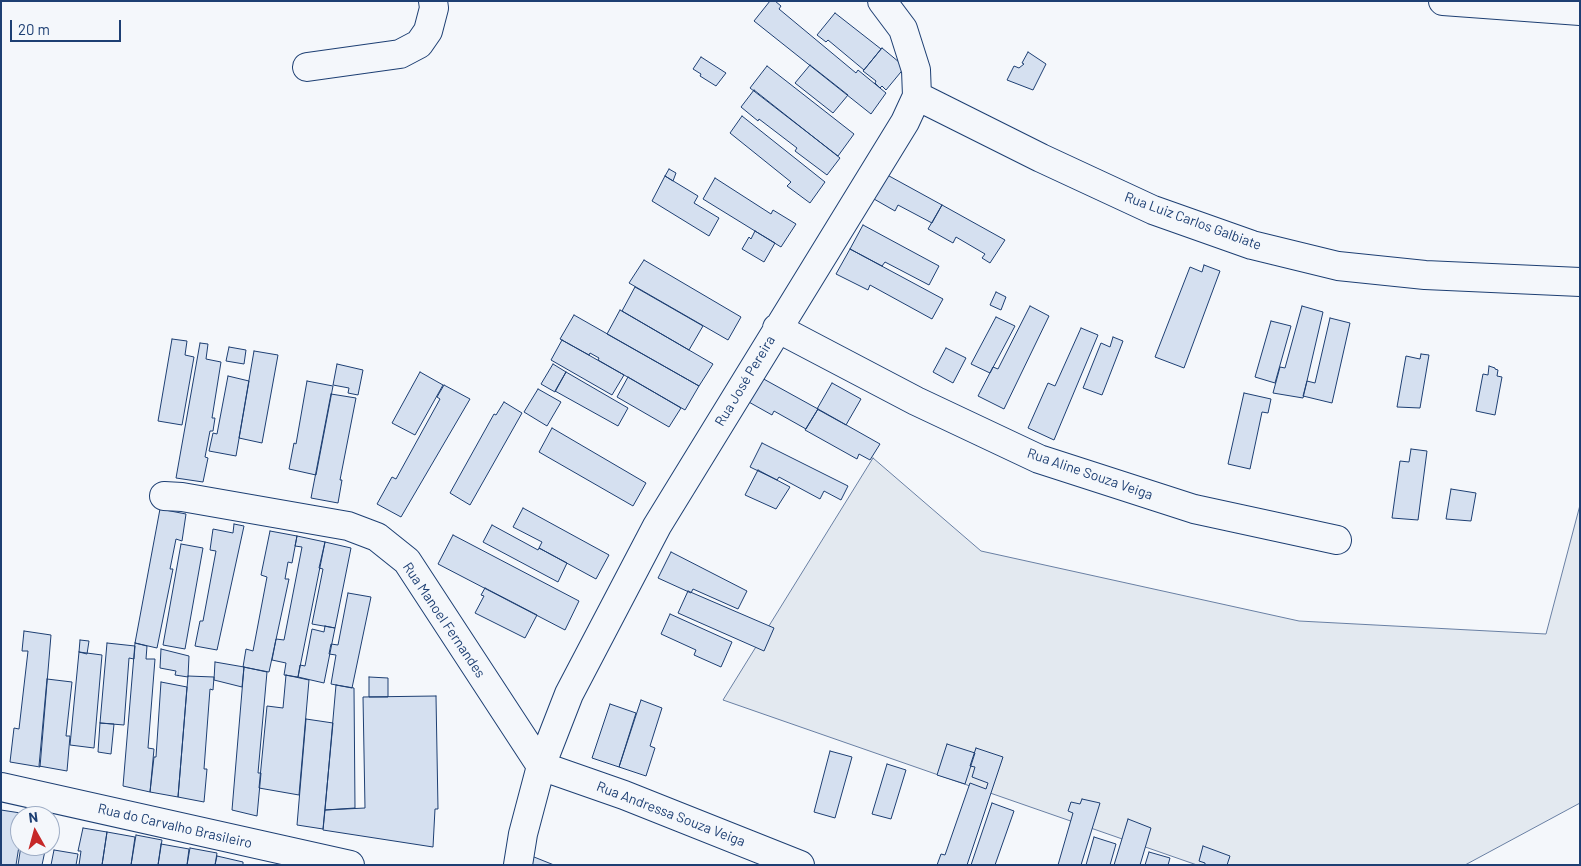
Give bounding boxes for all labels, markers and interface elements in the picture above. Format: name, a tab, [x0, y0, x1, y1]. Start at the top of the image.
scale bar	[12, 10, 124, 42]
text: 20 m	[18, 20, 50, 38]
street label: Rua Luiz Carlos Galbiate	[1122, 188, 1264, 254]
street label: Rua José Pereira	[711, 333, 779, 429]
street label: Rua Aline Souza Veiga	[1025, 445, 1155, 503]
street label: Rua Manoel Fernandes	[399, 559, 489, 681]
street label: Rua Andressa Souza Veiga	[594, 778, 748, 850]
street label: Rua do Carvalho Brasileiro	[96, 800, 254, 852]
north arrow	[10, 806, 60, 856]
text: N	[28, 808, 39, 826]

